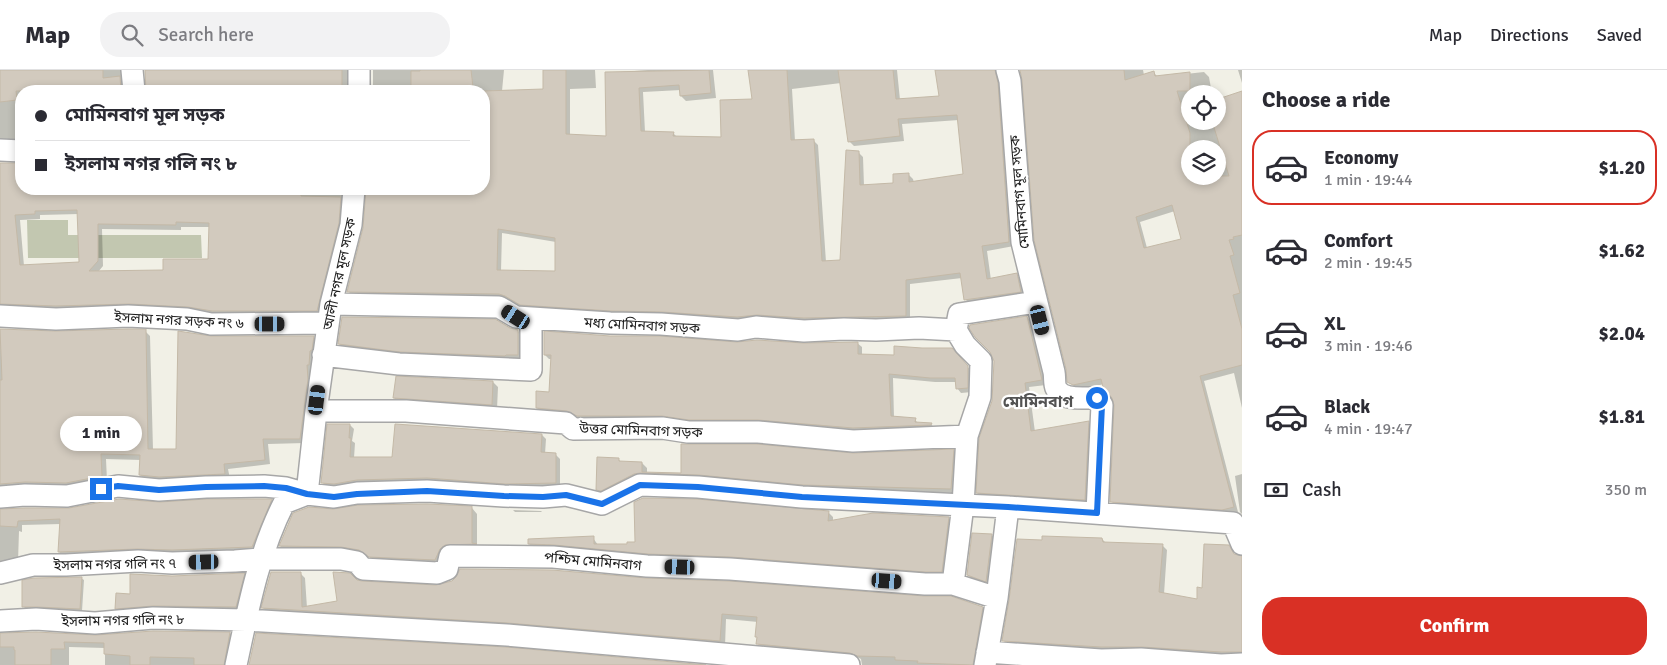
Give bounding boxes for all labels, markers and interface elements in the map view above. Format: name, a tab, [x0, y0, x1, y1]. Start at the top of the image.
search box	[100, 12, 450, 57]
text: Map	[25, 20, 70, 50]
icon: search	[118, 21, 146, 49]
text: Search here	[158, 23, 254, 47]
text: Map	[1429, 24, 1462, 46]
text: Directions	[1490, 24, 1569, 46]
text: Saved	[1597, 24, 1642, 46]
map controls	[1181, 85, 1226, 185]
button: locate	[1181, 85, 1226, 130]
text: Choose a ride	[1262, 86, 1390, 113]
text: মোমিনবাগ মূল সড়ক	[65, 103, 225, 127]
street label: মোমিনবাগ মূল সড়ক	[1006, 134, 1033, 250]
button: layers	[1181, 140, 1226, 185]
icon: car	[1264, 145, 1309, 190]
text: Economy	[1324, 146, 1398, 170]
text: ইসলাম নগর গলি নং ৮	[65, 152, 237, 176]
text: $1.20	[1599, 156, 1645, 180]
text: 1 min · 19:44	[1324, 170, 1413, 190]
street label: আলী নগর মূল সড়ক	[319, 216, 360, 333]
icon: car	[1264, 228, 1309, 273]
text: Comfort	[1324, 229, 1393, 253]
text: $1.62	[1599, 239, 1645, 263]
text: 2 min · 19:45	[1324, 253, 1413, 273]
car	[499, 303, 532, 331]
car	[1029, 304, 1050, 336]
street label: ইসলাম নগর সড়ক নং ৬	[113, 309, 244, 332]
icon: car	[1264, 311, 1309, 356]
text: XL	[1324, 312, 1346, 336]
street label: মধ্য মোমিনবাগ সড়ক	[583, 314, 701, 337]
car	[255, 317, 285, 332]
text: $2.04	[1599, 322, 1645, 346]
text: 3 min · 19:46	[1324, 336, 1413, 356]
car	[307, 384, 326, 416]
route start	[1086, 387, 1108, 409]
district label: মোমিনবাগ	[1003, 392, 1074, 412]
icon: car	[1264, 394, 1309, 439]
text: Black	[1324, 395, 1370, 419]
text: $1.81	[1599, 405, 1645, 429]
callout: 1 min	[60, 416, 142, 452]
text: 4 min · 19:47	[1324, 419, 1413, 439]
street label: উত্তর মোমিনবাগ সড়ক	[578, 420, 704, 441]
text: 1 min	[82, 423, 120, 443]
icon: cash	[1262, 476, 1290, 504]
route end	[90, 478, 112, 500]
text: Cash	[1302, 478, 1342, 502]
text: 350 m	[1605, 480, 1647, 500]
street label: পশ্চিম মোমিনবাগ	[543, 549, 643, 574]
car	[188, 554, 219, 570]
street label: ইসলাম নগর গলি নং ৭	[53, 555, 177, 574]
car	[664, 559, 695, 575]
car	[871, 572, 902, 590]
button: Confirm	[1262, 597, 1647, 655]
street label: ইসলাম নগর গলি নং ৮	[61, 611, 185, 630]

